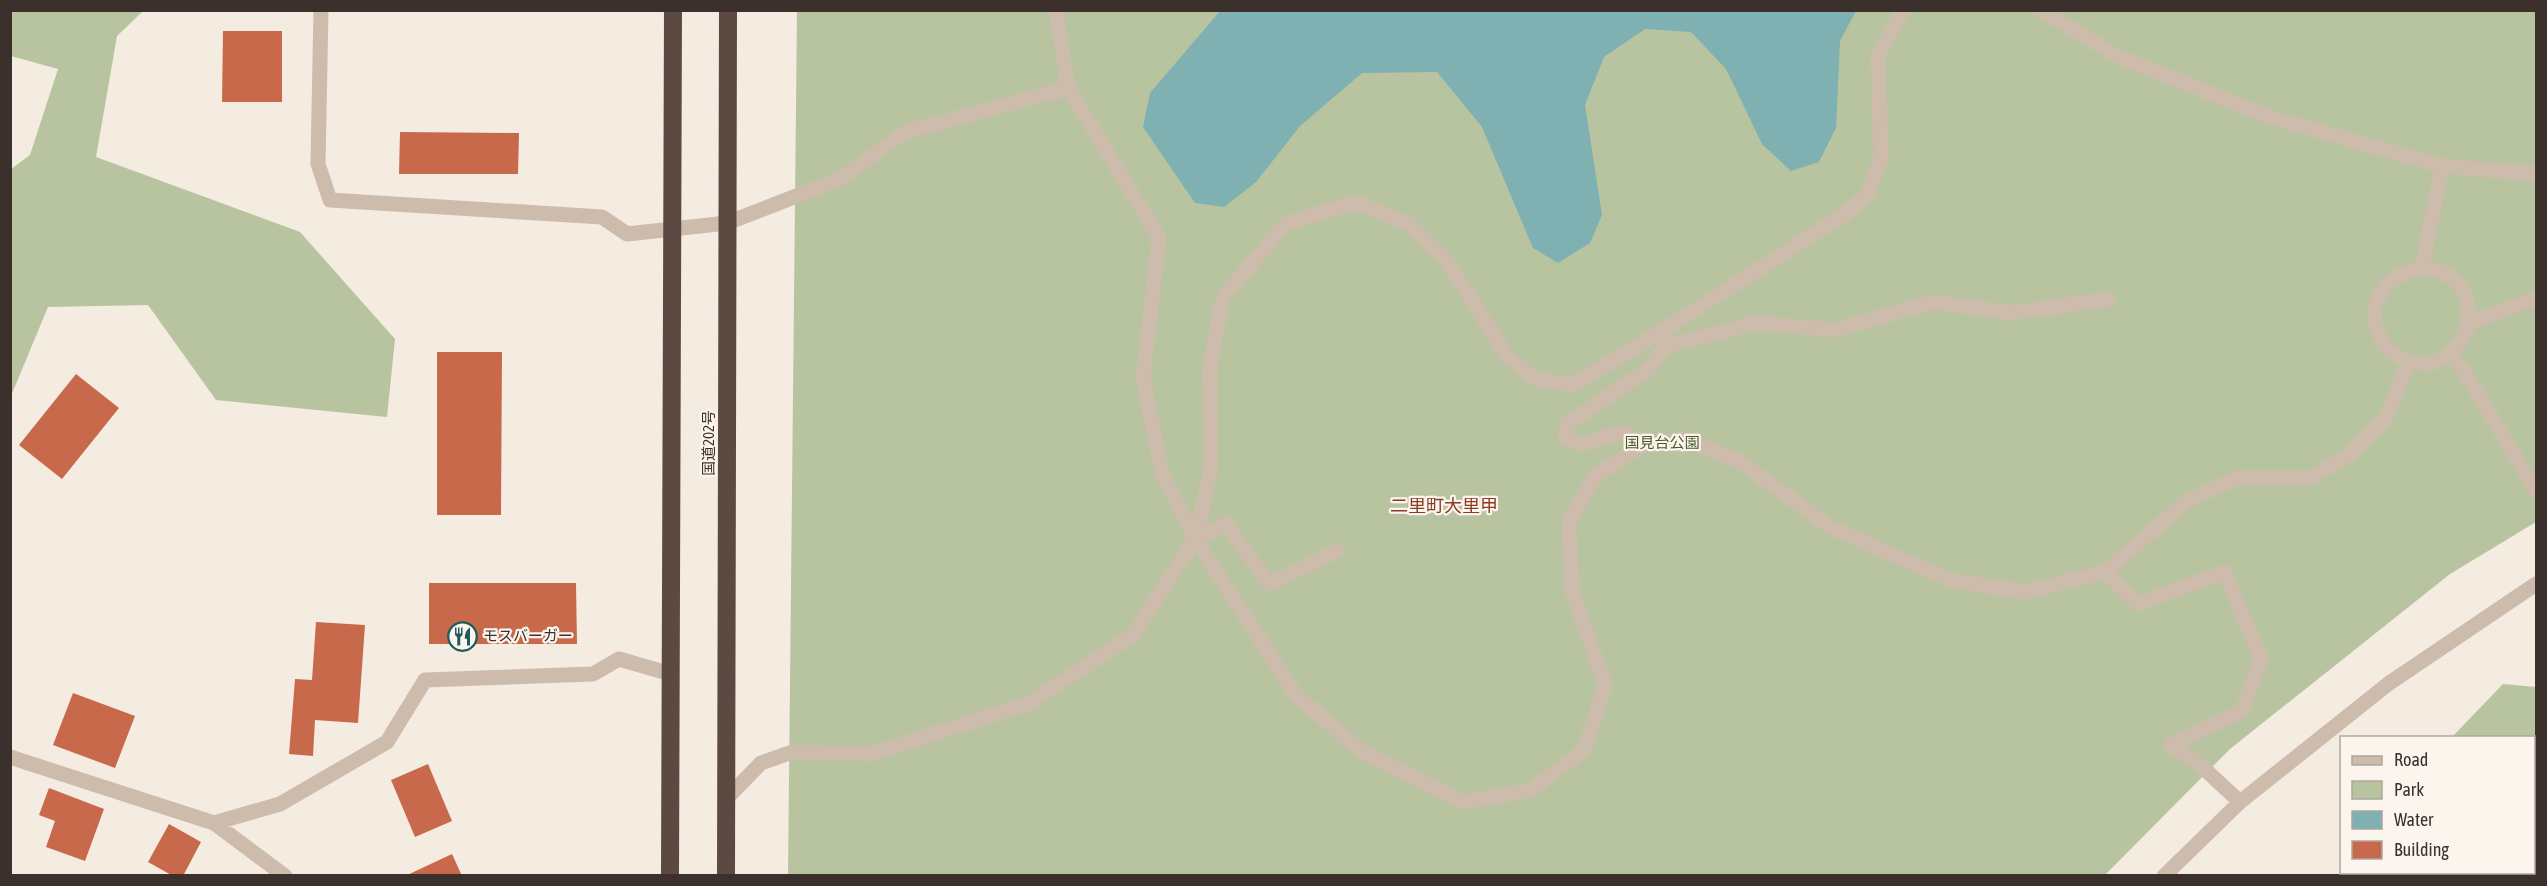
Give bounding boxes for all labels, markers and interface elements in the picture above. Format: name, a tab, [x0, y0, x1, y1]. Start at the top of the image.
street label: 国道202号	[700, 410, 717, 476]
park label: 国見台公園	[1624, 434, 1700, 451]
district label: 二里町大里甲	[1390, 495, 1498, 516]
restaurant icon: モスバーガー	[446, 620, 478, 652]
place label: モスバーガー	[483, 627, 573, 644]
legend	[2340, 736, 2535, 874]
text: Road	[2394, 749, 2428, 770]
text: Park	[2394, 779, 2424, 800]
text: Water	[2394, 809, 2434, 830]
text: Building	[2394, 839, 2449, 860]

